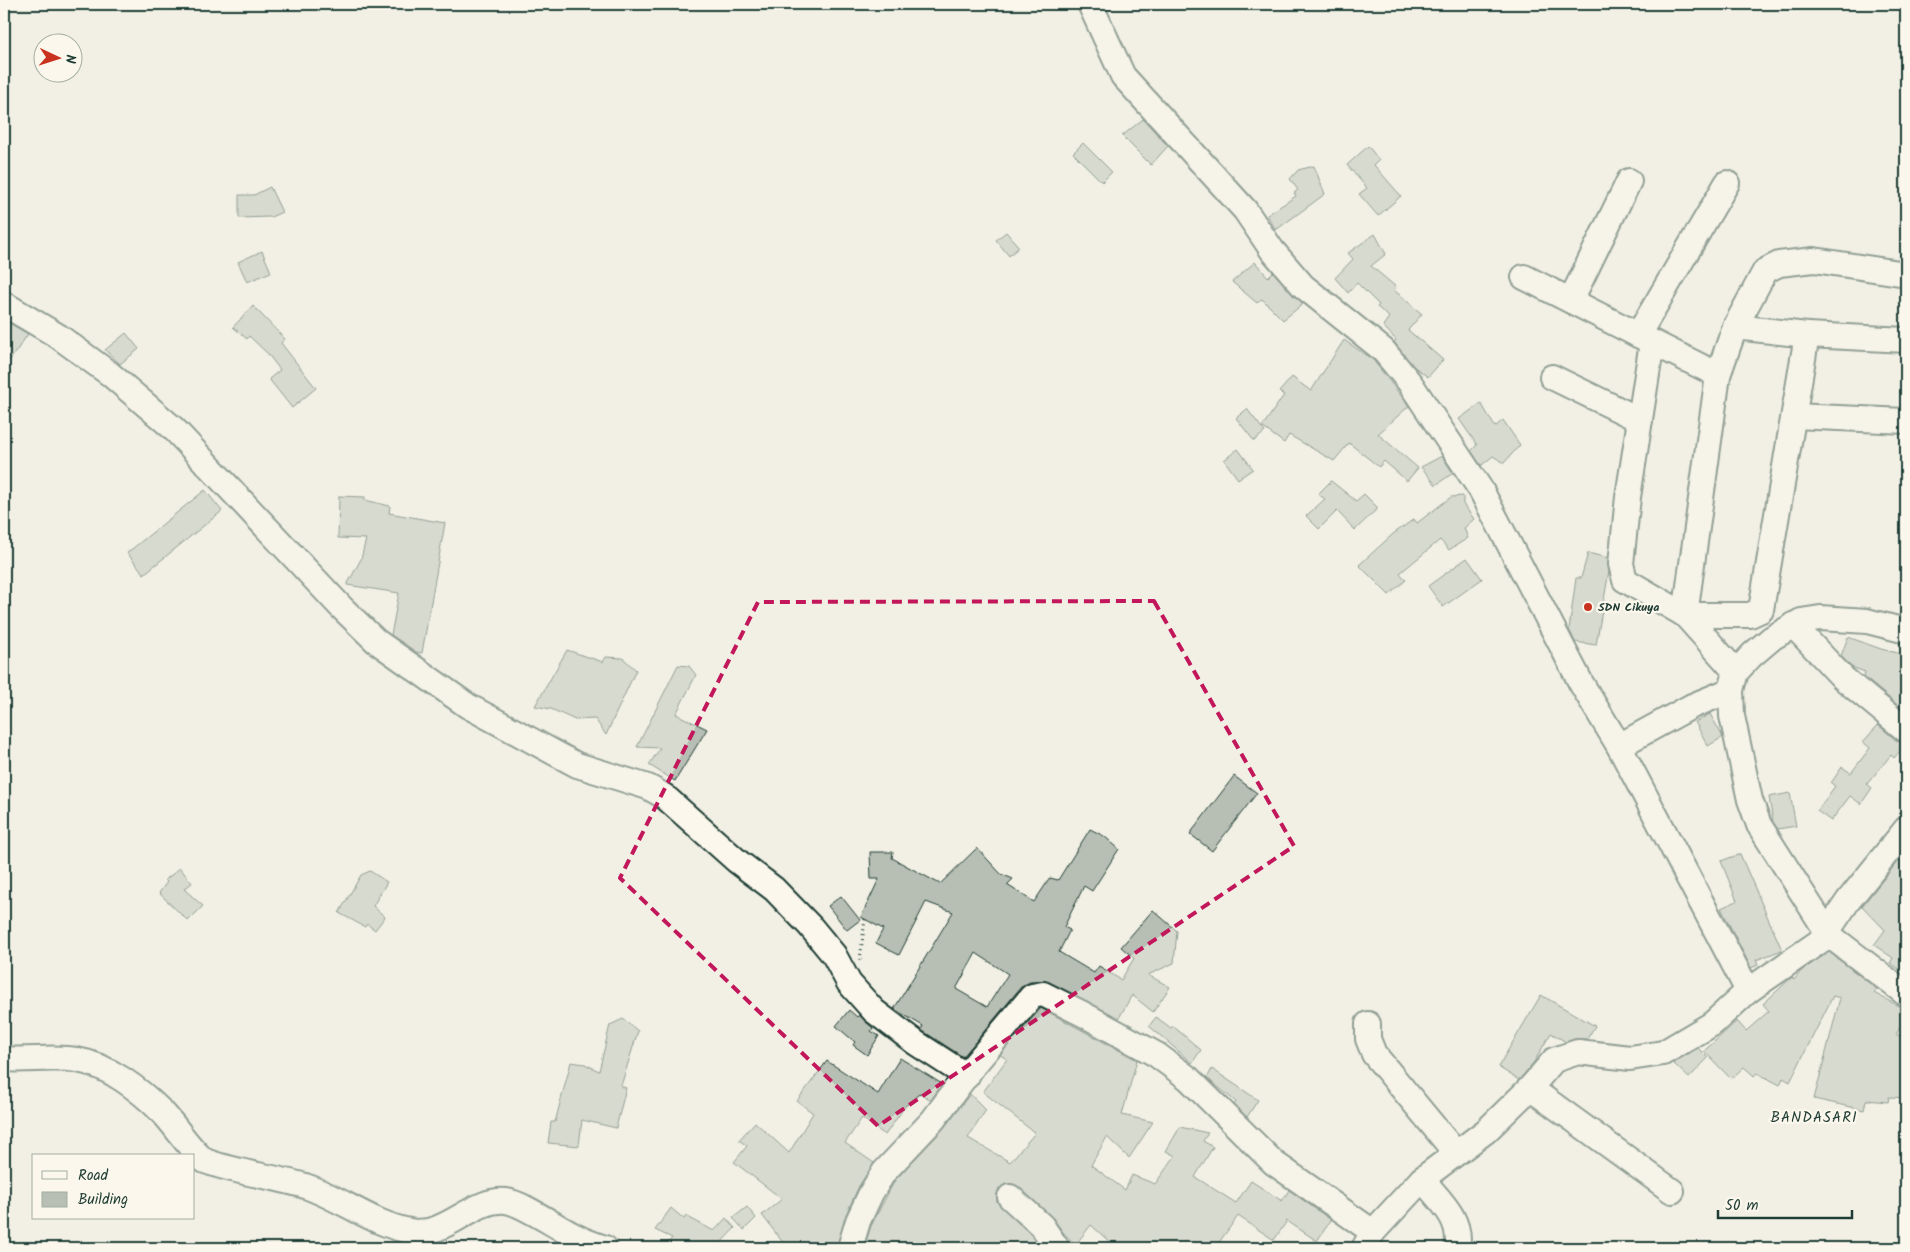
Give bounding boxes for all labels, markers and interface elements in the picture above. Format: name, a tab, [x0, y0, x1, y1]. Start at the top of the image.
north arrow	[32, 32, 82, 82]
text: N	[59, 54, 81, 64]
place label: SDN Cikuya	[1598, 598, 1659, 617]
marker: SDN Cikuya	[1582, 601, 1594, 613]
district label: BANDASARI	[1770, 1106, 1858, 1130]
legend	[32, 1154, 195, 1220]
text: Road	[78, 1164, 109, 1188]
scale bar	[1718, 1187, 1851, 1219]
text: Building	[78, 1188, 128, 1212]
text: 50 m	[1725, 1194, 1759, 1218]

